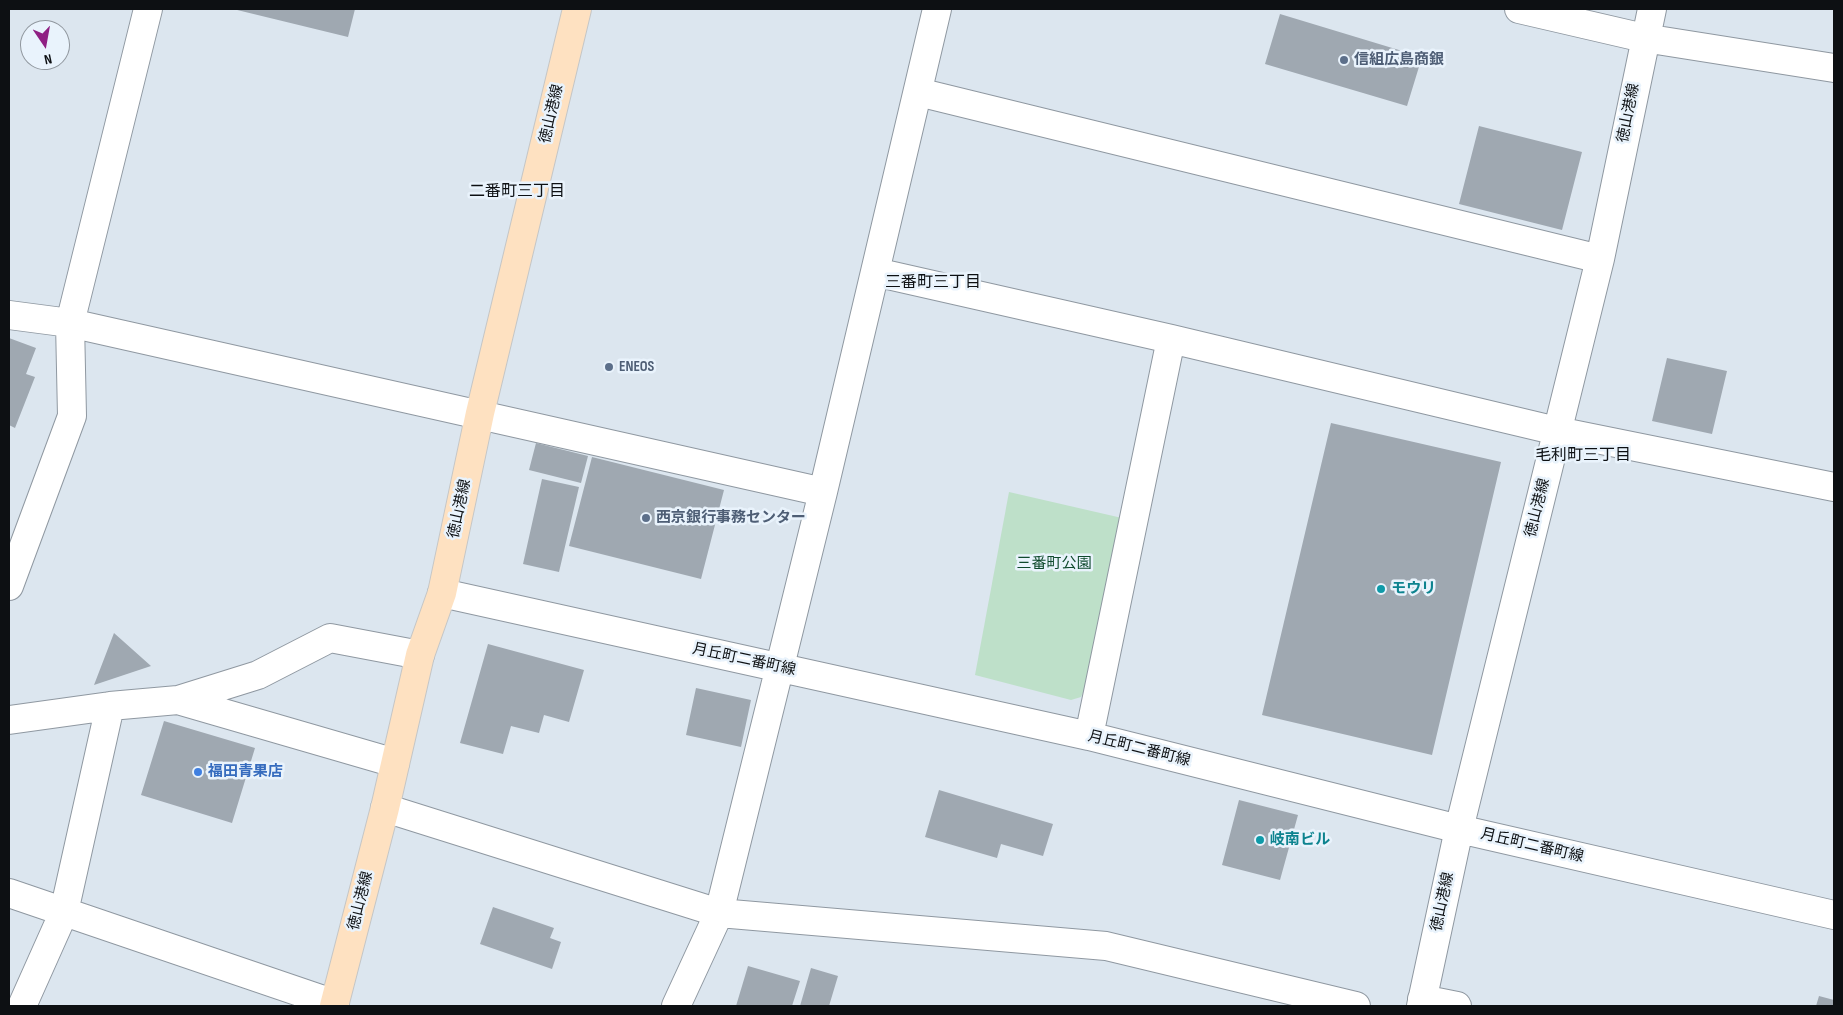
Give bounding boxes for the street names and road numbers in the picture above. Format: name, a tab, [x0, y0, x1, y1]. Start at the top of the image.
street label: 徳山港線	[1614, 82, 1644, 144]
street label: 徳山港線	[536, 83, 568, 145]
street label: 徳山港線	[1522, 477, 1554, 539]
street label: 徳山港線	[445, 478, 475, 540]
street label: 月丘町二番町線	[691, 640, 797, 680]
street label: 月丘町二番町線	[1086, 728, 1192, 770]
street label: 月丘町二番町線	[1479, 825, 1585, 867]
street label: 徳山港線	[345, 870, 377, 932]
street label: 徳山港線	[1428, 871, 1458, 933]

